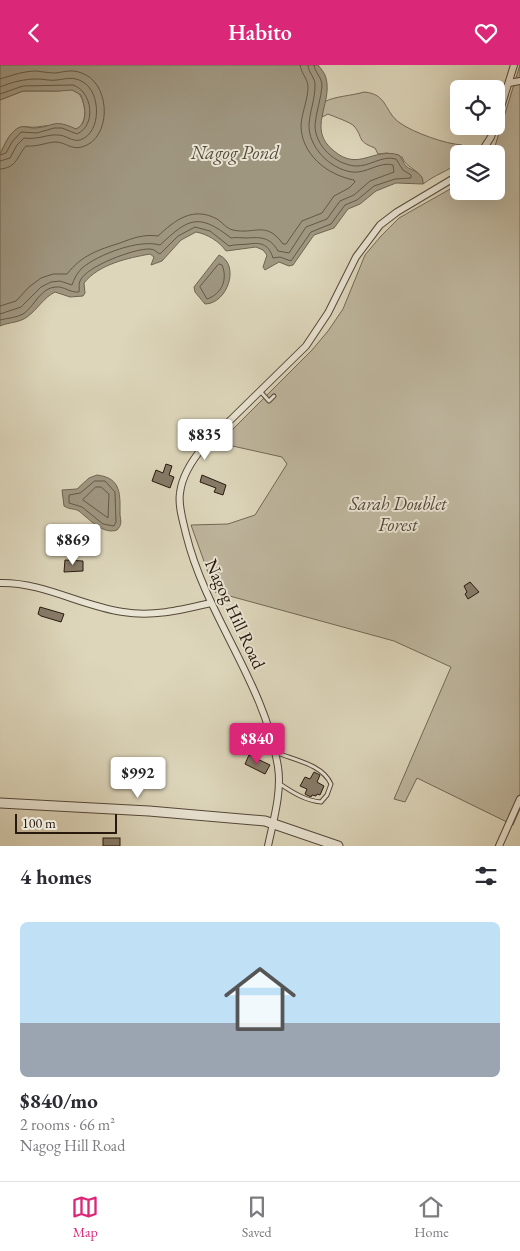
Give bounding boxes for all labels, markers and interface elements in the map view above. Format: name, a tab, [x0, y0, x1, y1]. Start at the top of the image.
text: Habito	[228, 18, 292, 47]
icon: back	[20, 19, 48, 47]
icon: heart	[472, 19, 500, 47]
map controls	[450, 80, 505, 200]
button: locate	[450, 80, 505, 135]
water label: Nagog Pond	[190, 140, 279, 165]
button: layers	[450, 145, 505, 200]
pin: $835	[175, 419, 235, 461]
text: $835	[189, 424, 221, 445]
park label: Sarah Doublet Forest	[348, 492, 447, 536]
pin: $869	[43, 523, 103, 566]
text: $869	[57, 529, 89, 550]
street label: Nagog Hill Road	[200, 555, 271, 673]
pin: $840	[227, 723, 287, 765]
text: $840	[241, 728, 273, 749]
pin: $992	[108, 757, 168, 799]
text: $992	[122, 762, 154, 783]
scale bar	[15, 811, 118, 834]
text: 100 m	[22, 814, 56, 832]
icon: filters	[472, 862, 500, 890]
text: 4 homes	[20, 863, 92, 890]
icon: home	[215, 954, 305, 1044]
text: $840/mo	[20, 1087, 98, 1114]
text: 2 rooms · 66 m²	[20, 1114, 115, 1135]
text: Nagog Hill Road	[20, 1135, 125, 1156]
tab: Map	[71, 1193, 99, 1241]
tab: Saved	[242, 1193, 272, 1241]
tab: Home	[414, 1193, 449, 1241]

